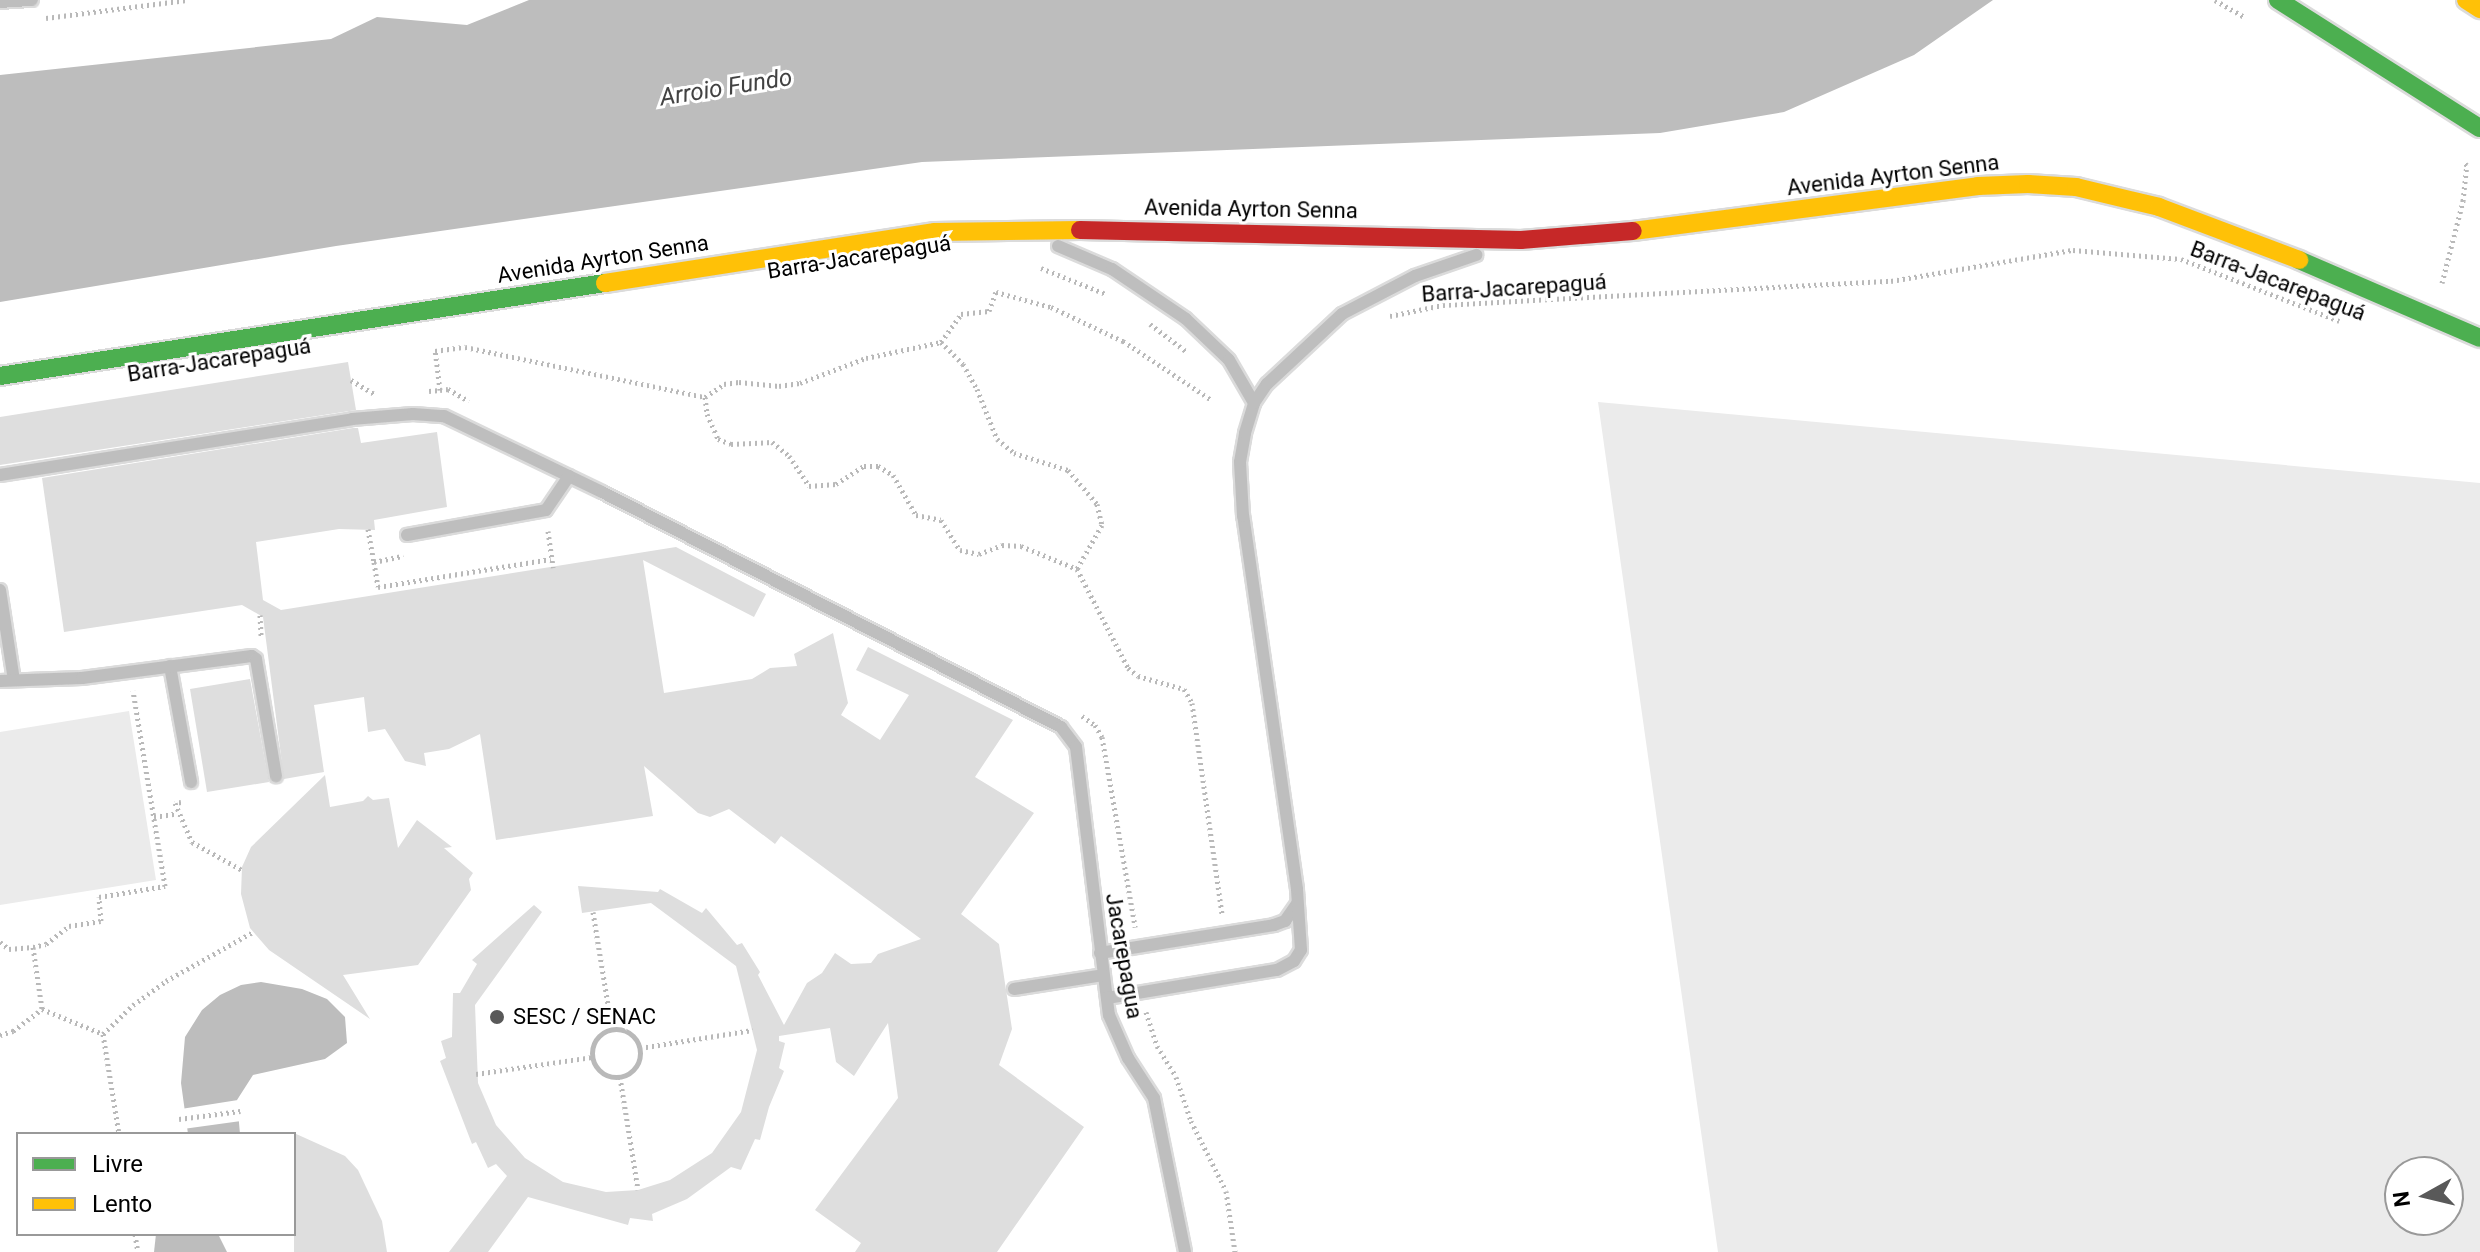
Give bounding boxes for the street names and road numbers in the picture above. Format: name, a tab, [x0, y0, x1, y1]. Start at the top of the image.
street label: Avenida Ayrton Senna	[1785, 149, 2001, 201]
street label: Avenida Ayrton Senna	[1144, 194, 1358, 224]
street label: Avenida Ayrton Senna	[495, 229, 711, 289]
street label: Barra-Jacarepaguá	[765, 229, 953, 285]
street label: Barra-Jacarepaguá	[2187, 235, 2369, 327]
street label: Barra-Jacarepaguá	[1421, 268, 1607, 308]
street label: Barra-Jacarepaguá	[125, 332, 313, 388]
street label: Jacarepagua	[1100, 891, 1148, 1021]

